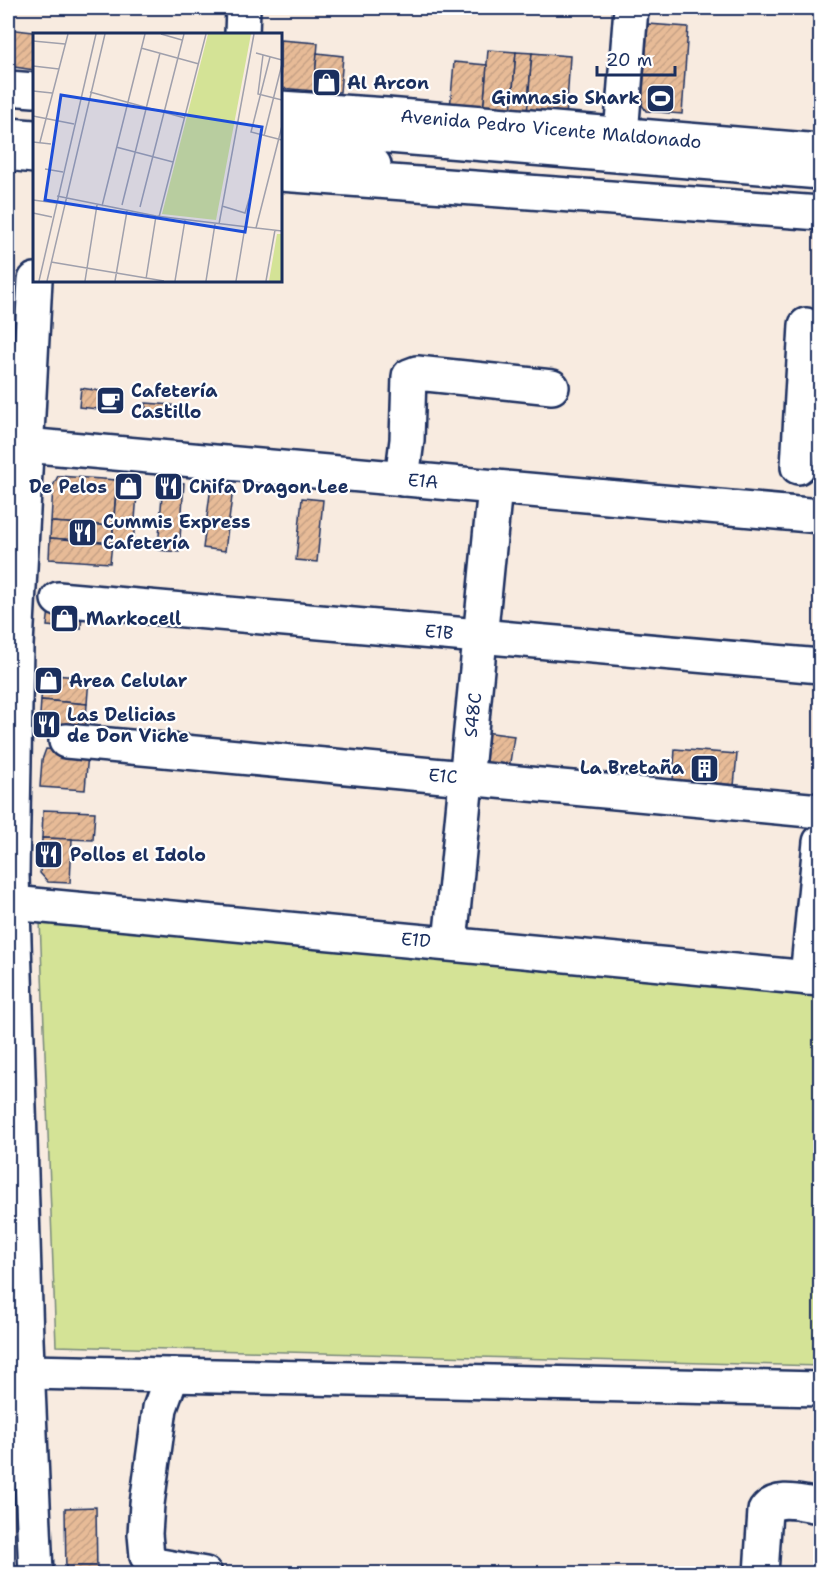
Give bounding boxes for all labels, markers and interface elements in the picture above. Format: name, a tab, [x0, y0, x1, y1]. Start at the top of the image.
inset map	[33, 33, 282, 282]
scale bar	[597, 39, 675, 77]
text: 20 m	[606, 48, 652, 72]
shop icon: Al Arcon	[310, 67, 342, 99]
place label: Al Arcon	[347, 71, 429, 95]
sports icon: Gimnasio Shark	[645, 82, 677, 114]
place label: Gimnasio Shark	[491, 86, 640, 110]
street label: Avenida Pedro Vicente Maldonado	[399, 104, 703, 154]
place label: Cafetería Castillo	[131, 379, 218, 424]
cafe icon: Cafetería Castillo	[94, 385, 126, 417]
street label: E1A	[407, 468, 439, 494]
shop icon: De Pelos	[112, 471, 144, 503]
restaurant icon: Chifa Dragon Lee	[152, 471, 184, 503]
place label: De Pelos	[29, 475, 107, 499]
place label: Chifa Dragon Lee	[189, 475, 349, 499]
place label: Cummis Express Cafetería	[103, 510, 250, 555]
restaurant icon: Cummis Express Cafetería	[66, 516, 98, 548]
shop icon: Markocell	[49, 603, 81, 635]
place label: Markocell	[86, 607, 181, 631]
street label: E1B	[424, 619, 454, 645]
shop icon: Area Celular	[32, 665, 64, 697]
place label: Area Celular	[69, 669, 188, 693]
street label: S48C	[459, 691, 487, 739]
place label: Las Delicias de Don Viche	[67, 703, 189, 748]
restaurant icon: Las Delicias de Don Viche	[30, 709, 62, 741]
building icon: La Bretaña	[689, 752, 721, 784]
place label: La Bretaña	[580, 756, 685, 780]
street label: E1C	[427, 763, 459, 789]
restaurant icon: Pollos el Idolo	[33, 839, 65, 871]
place label: Pollos el Idolo	[70, 843, 206, 867]
street label: E1D	[400, 927, 432, 953]

